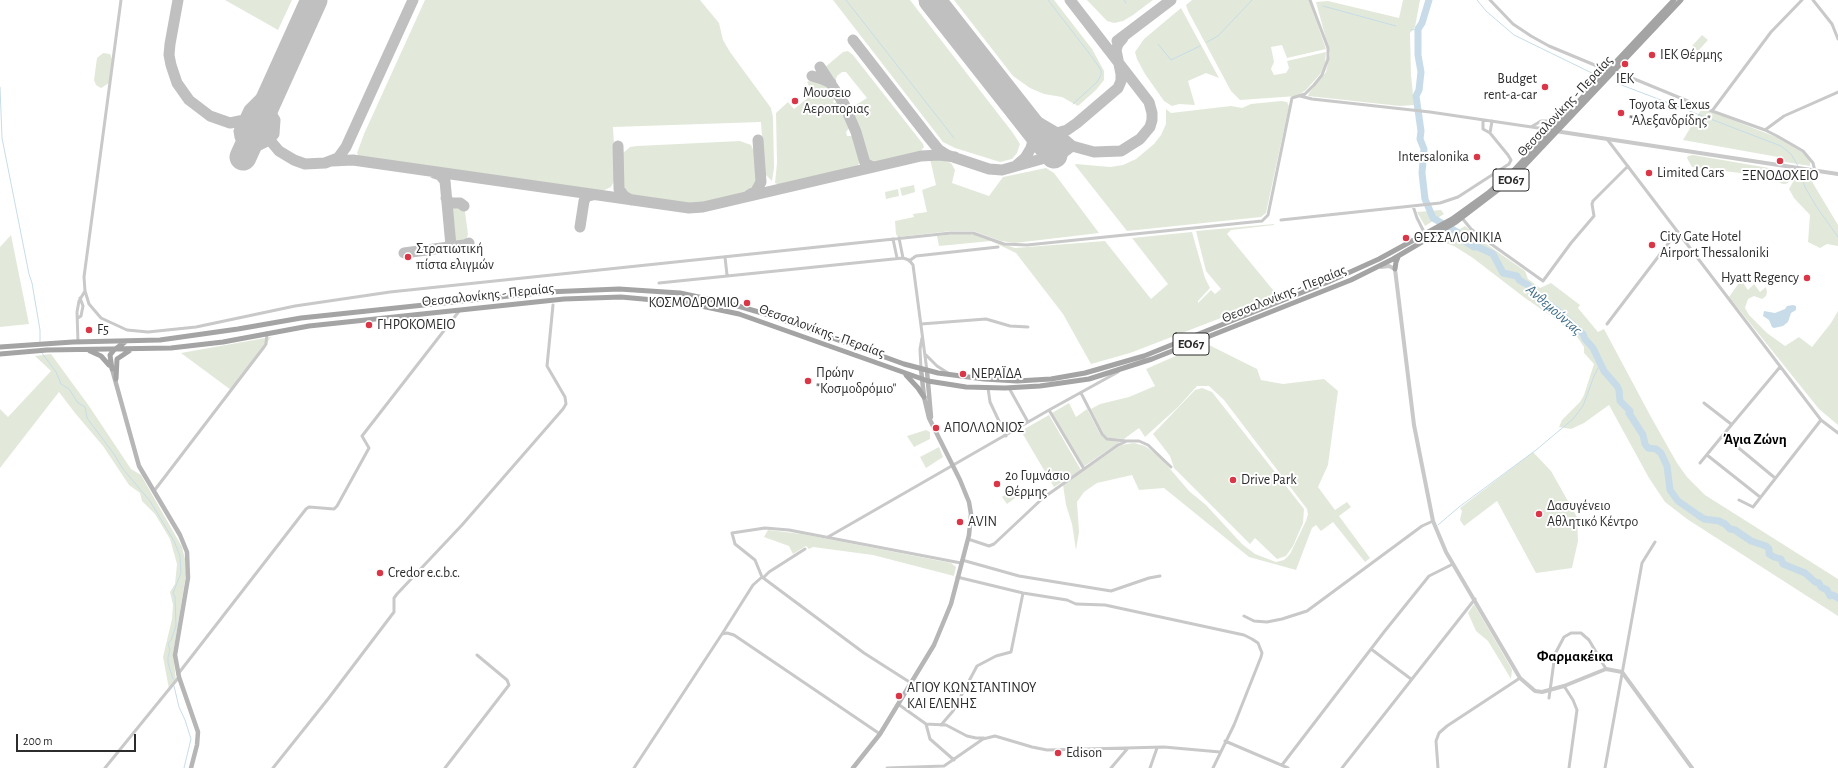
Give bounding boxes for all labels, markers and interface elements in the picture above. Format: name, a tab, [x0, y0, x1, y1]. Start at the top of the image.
place label: ΙΕΚ Θέρμης	[1660, 47, 1723, 63]
marker: ΙΕΚ Θέρμης	[1647, 50, 1657, 60]
street label: Θεσσαλονίκης - Περαίας	[1514, 52, 1616, 160]
marker: ΙΕΚ	[1620, 59, 1630, 69]
place label: Budget rent-a-car	[1483, 71, 1537, 104]
place label: ΙΕΚ	[1616, 71, 1634, 87]
marker: Budget rent-a-car	[1540, 82, 1550, 92]
place label: Μουσειο Αεροποριας	[803, 85, 869, 118]
marker: Μουσειο Αεροποριας	[790, 96, 800, 106]
place label: Toyota & Lexus "Αλεξανδρίδης"	[1629, 97, 1711, 130]
marker: Toyota & Lexus "Αλεξανδρίδης"	[1616, 108, 1626, 118]
place label: Intersalonika	[1398, 149, 1469, 165]
marker: Intersalonika	[1472, 152, 1482, 162]
marker: ΞΕΝΟΔΟΧΕΙΟ	[1775, 156, 1785, 166]
place label: Limited Cars	[1657, 165, 1724, 181]
marker: Limited Cars	[1644, 168, 1654, 178]
place label: ΞΕΝΟΔΟΧΕΙΟ	[1742, 168, 1818, 184]
road number: ΕΟ67	[1493, 169, 1529, 191]
place label: City Gate Hotel Airport Thessaloniki	[1660, 229, 1769, 262]
place label: ΘΕΣΣΑΛΟΝΙΚΙΑ	[1414, 230, 1502, 246]
marker: ΘΕΣΣΑΛΟΝΙΚΙΑ	[1401, 233, 1411, 243]
marker: City Gate Hotel Airport Thessaloniki	[1647, 240, 1657, 250]
place label: Στρατιωτική πίστα ελιγμών	[416, 241, 494, 274]
marker: Στρατιωτική πίστα ελιγμών	[403, 252, 413, 262]
street label: Θεσσαλονίκης - Περαίας	[1219, 261, 1349, 327]
place label: Hyatt Regency	[1721, 270, 1799, 286]
marker: Hyatt Regency	[1802, 273, 1812, 283]
street label: Θεσσαλονίκης - Περαίας	[421, 280, 555, 310]
water label: Ανθεμούντας	[1522, 281, 1586, 339]
place label: ΚΟΣΜΟΔΡΟΜΙΟ	[648, 295, 739, 311]
marker: ΚΟΣΜΟΔΡΟΜΙΟ	[742, 298, 752, 308]
street label: Θεσσαλονίκης - Περαίας	[757, 300, 887, 362]
place label: ΓΗΡΟΚΟΜΕΙΟ	[377, 317, 455, 333]
marker: ΓΗΡΟΚΟΜΕΙΟ	[364, 320, 374, 330]
place label: F5	[97, 322, 109, 338]
marker: F5	[84, 325, 94, 335]
road number: ΕΟ67	[1173, 333, 1209, 355]
place label: Πρώην "Κοσμοδρόμιο"	[816, 365, 896, 398]
place label: ΝΕΡΑΪΔΑ	[971, 366, 1022, 382]
marker: ΝΕΡΑΪΔΑ	[958, 369, 968, 379]
marker: Πρώην "Κοσμοδρόμιο"	[803, 376, 813, 386]
place label: ΑΠΟΛΛΩΝΙΟΣ	[944, 420, 1024, 436]
marker: ΑΠΟΛΛΩΝΙΟΣ	[931, 423, 941, 433]
district label: Άγια Ζώνη	[1723, 430, 1787, 448]
place label: 2ο Γυμνάσιο Θέρμης	[1005, 468, 1070, 500]
place label: Drive Park	[1241, 472, 1297, 488]
marker: Drive Park	[1228, 475, 1238, 485]
marker: 2ο Γυμνάσιο Θέρμης	[992, 479, 1002, 489]
place label: Δασυγένειο Αθλητικό Κέντρο	[1547, 498, 1638, 530]
marker: Δασυγένειο Αθλητικό Κέντρο	[1534, 509, 1544, 519]
place label: AVIN	[968, 514, 997, 530]
marker: AVIN	[955, 517, 965, 527]
place label: Credor e.c.b.c.	[388, 565, 460, 581]
marker: Credor e.c.b.c.	[375, 568, 385, 578]
district label: Φαρμακέικα	[1537, 647, 1613, 665]
place label: ΑΓΙΟΥ ΚΩΝΣΤΑΝΤΙΝΟΥ ΚΑΙ ΕΛΕΝΗΣ	[907, 680, 1036, 712]
marker: ΑΓΙΟΥ ΚΩΝΣΤΑΝΤΙΝΟΥ ΚΑΙ ΕΛΕΝΗΣ	[894, 691, 904, 701]
scale bar	[18, 726, 138, 752]
text: 200 m	[23, 735, 53, 747]
place label: Edison	[1066, 745, 1102, 761]
marker: Edison	[1053, 748, 1063, 758]

